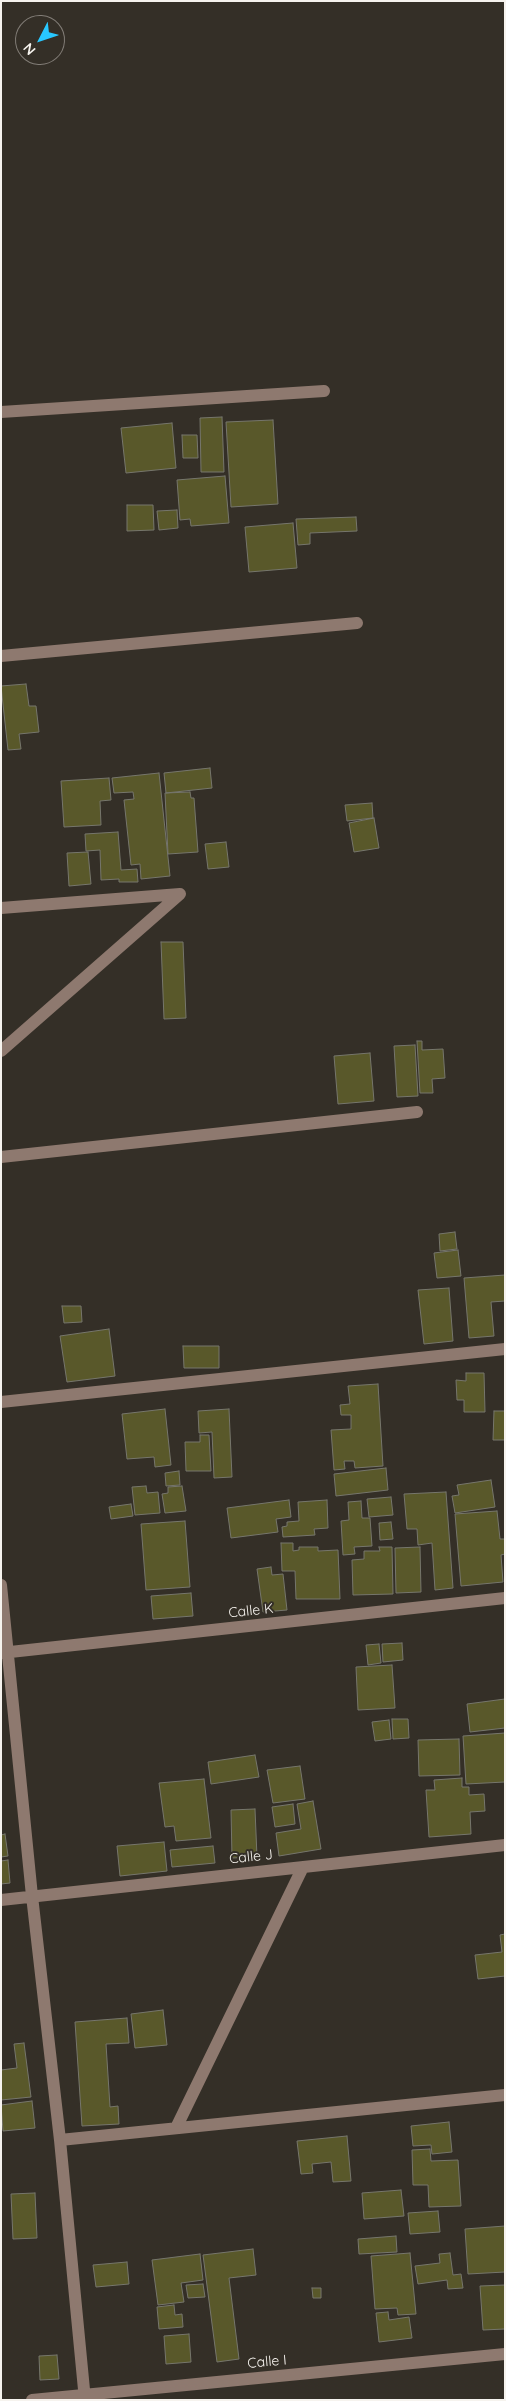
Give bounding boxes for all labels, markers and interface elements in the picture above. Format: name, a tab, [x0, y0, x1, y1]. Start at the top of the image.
north arrow	[15, 15, 65, 65]
text: N	[19, 39, 40, 59]
street label: Calle K	[228, 1600, 274, 1622]
street label: Calle J	[228, 1846, 274, 1868]
street label: Calle I	[247, 2352, 287, 2372]

